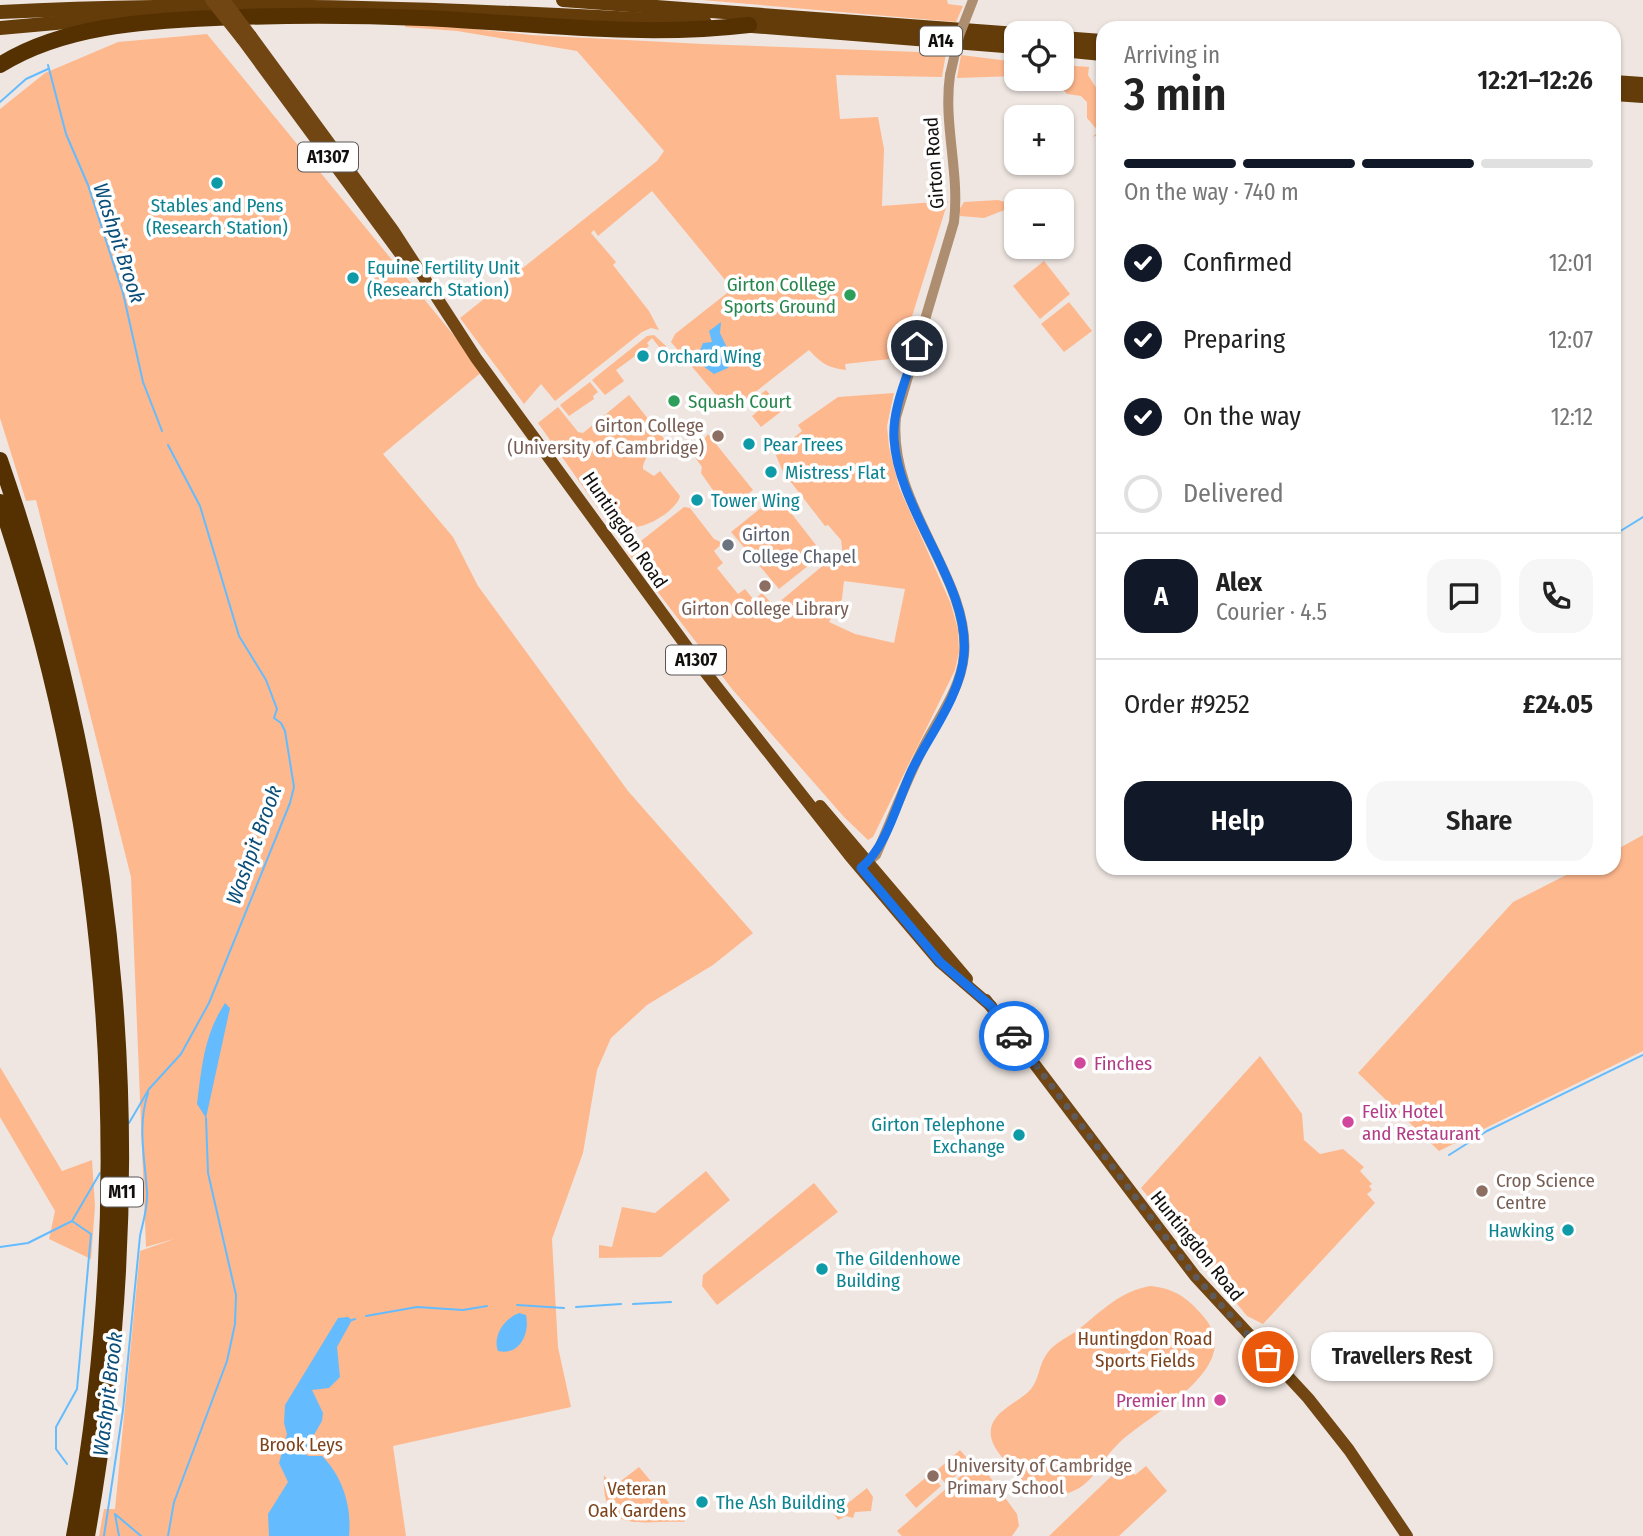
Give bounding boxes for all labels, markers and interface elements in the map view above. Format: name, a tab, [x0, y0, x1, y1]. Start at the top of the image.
map controls	[1004, 21, 1074, 259]
button: locate	[1004, 21, 1074, 91]
road number: A14	[920, 26, 962, 56]
text: Arriving in	[1124, 41, 1220, 69]
text: 12:21–12:26	[1478, 65, 1593, 96]
text: 3 min	[1124, 67, 1227, 122]
button: +	[1004, 105, 1074, 175]
street label: Girton Road	[919, 116, 949, 210]
road number: A1307	[298, 142, 358, 172]
marker: Stables and Pens (Research Station)	[209, 175, 225, 191]
text: On the way · 740 m	[1124, 178, 1299, 206]
water label: Washpit Brook	[87, 180, 151, 306]
button: −	[1004, 189, 1074, 259]
place label: Stables and Pens (Research Station)	[146, 194, 288, 239]
icon: check	[1124, 244, 1162, 282]
text: Confirmed	[1183, 247, 1293, 278]
text: 12:01	[1549, 249, 1593, 277]
place label: Equine Fertility Unit (Research Station)	[367, 256, 521, 301]
marker: Equine Fertility Unit (Research Station)	[345, 270, 361, 286]
place label: Girton College Sports Ground	[724, 273, 836, 318]
marker: Girton College Sports Ground	[842, 287, 858, 303]
pin	[887, 316, 947, 376]
icon: check	[1124, 321, 1162, 359]
text: Preparing	[1183, 324, 1285, 355]
text: 12:07	[1548, 326, 1593, 354]
icon: home	[898, 327, 936, 365]
place label: Orchard Wing	[657, 345, 761, 368]
marker: Orchard Wing	[635, 348, 651, 364]
place label: Squash Court	[688, 390, 792, 413]
marker: Squash Court	[666, 393, 682, 409]
icon: check	[1124, 398, 1162, 436]
text: On the way	[1183, 401, 1301, 432]
text: 12:12	[1551, 403, 1593, 431]
place label: Girton College (University of Cambridge)	[507, 414, 704, 459]
marker: Girton College (University of Cambridge)	[710, 428, 726, 444]
place label: Pear Trees	[763, 433, 843, 456]
marker: Pear Trees	[741, 436, 757, 452]
place label: Mistress' Flat	[785, 461, 887, 484]
marker: Mistress' Flat	[763, 464, 779, 480]
street label: Huntingdon Road	[578, 468, 672, 592]
text: Delivered	[1183, 478, 1284, 509]
place label: Tower Wing	[711, 489, 800, 512]
marker: Tower Wing	[689, 492, 705, 508]
place label: Girton College Chapel	[742, 523, 856, 568]
marker: Girton College Chapel	[720, 537, 736, 553]
button: chat	[1427, 559, 1501, 633]
button: phone	[1519, 559, 1593, 633]
text: Alex	[1216, 567, 1262, 598]
marker: Girton College Library	[757, 578, 773, 594]
text: A	[1154, 581, 1168, 612]
place label: Girton College Library	[681, 597, 849, 620]
text: Courier · 4.5	[1216, 598, 1327, 626]
road number: A1307	[666, 646, 726, 674]
text: Order #9252	[1124, 689, 1250, 720]
text: £24.05	[1523, 689, 1593, 720]
button: Help	[1124, 781, 1352, 861]
button: Share	[1366, 781, 1593, 861]
water label: Washpit Brook	[220, 782, 288, 908]
courier	[979, 1001, 1049, 1071]
icon: car	[995, 1017, 1033, 1055]
place label: Finches	[1094, 1052, 1152, 1075]
marker: Finches	[1072, 1055, 1088, 1071]
place label: Felix Hotel and Restaurant	[1362, 1100, 1481, 1145]
place label: Girton Telephone Exchange	[871, 1113, 1005, 1158]
marker: Felix Hotel and Restaurant	[1340, 1114, 1356, 1130]
marker: Girton Telephone Exchange	[1011, 1127, 1027, 1143]
place label: Crop Science Centre	[1496, 1169, 1595, 1214]
road number: M11	[101, 1177, 143, 1206]
marker: Crop Science Centre	[1474, 1183, 1490, 1199]
street label: Huntingdon Road	[1146, 1186, 1248, 1306]
place label: Hawking	[1488, 1219, 1554, 1242]
marker: Hawking	[1560, 1222, 1576, 1238]
place label: The Gildenhowe Building	[836, 1247, 961, 1292]
marker: The Gildenhowe Building	[814, 1261, 830, 1277]
park label: Huntingdon Road Sports Fields	[1077, 1327, 1213, 1372]
pin	[1238, 1327, 1298, 1387]
water label: Washpit Brook	[87, 1330, 129, 1458]
callout: Travellers Rest	[1310, 1332, 1492, 1382]
icon: bag	[1249, 1338, 1287, 1376]
text: Travellers Rest	[1332, 1342, 1472, 1370]
place label: Premier Inn	[1116, 1389, 1206, 1412]
marker: Premier Inn	[1212, 1392, 1228, 1408]
park label: Brook Leys	[259, 1433, 343, 1456]
place label: University of Cambridge Primary School	[947, 1454, 1132, 1499]
marker: University of Cambridge Primary School	[925, 1468, 941, 1484]
park label: Veteran Oak Gardens	[588, 1477, 686, 1522]
place label: The Ash Building	[716, 1491, 845, 1514]
marker: The Ash Building	[694, 1494, 710, 1510]

